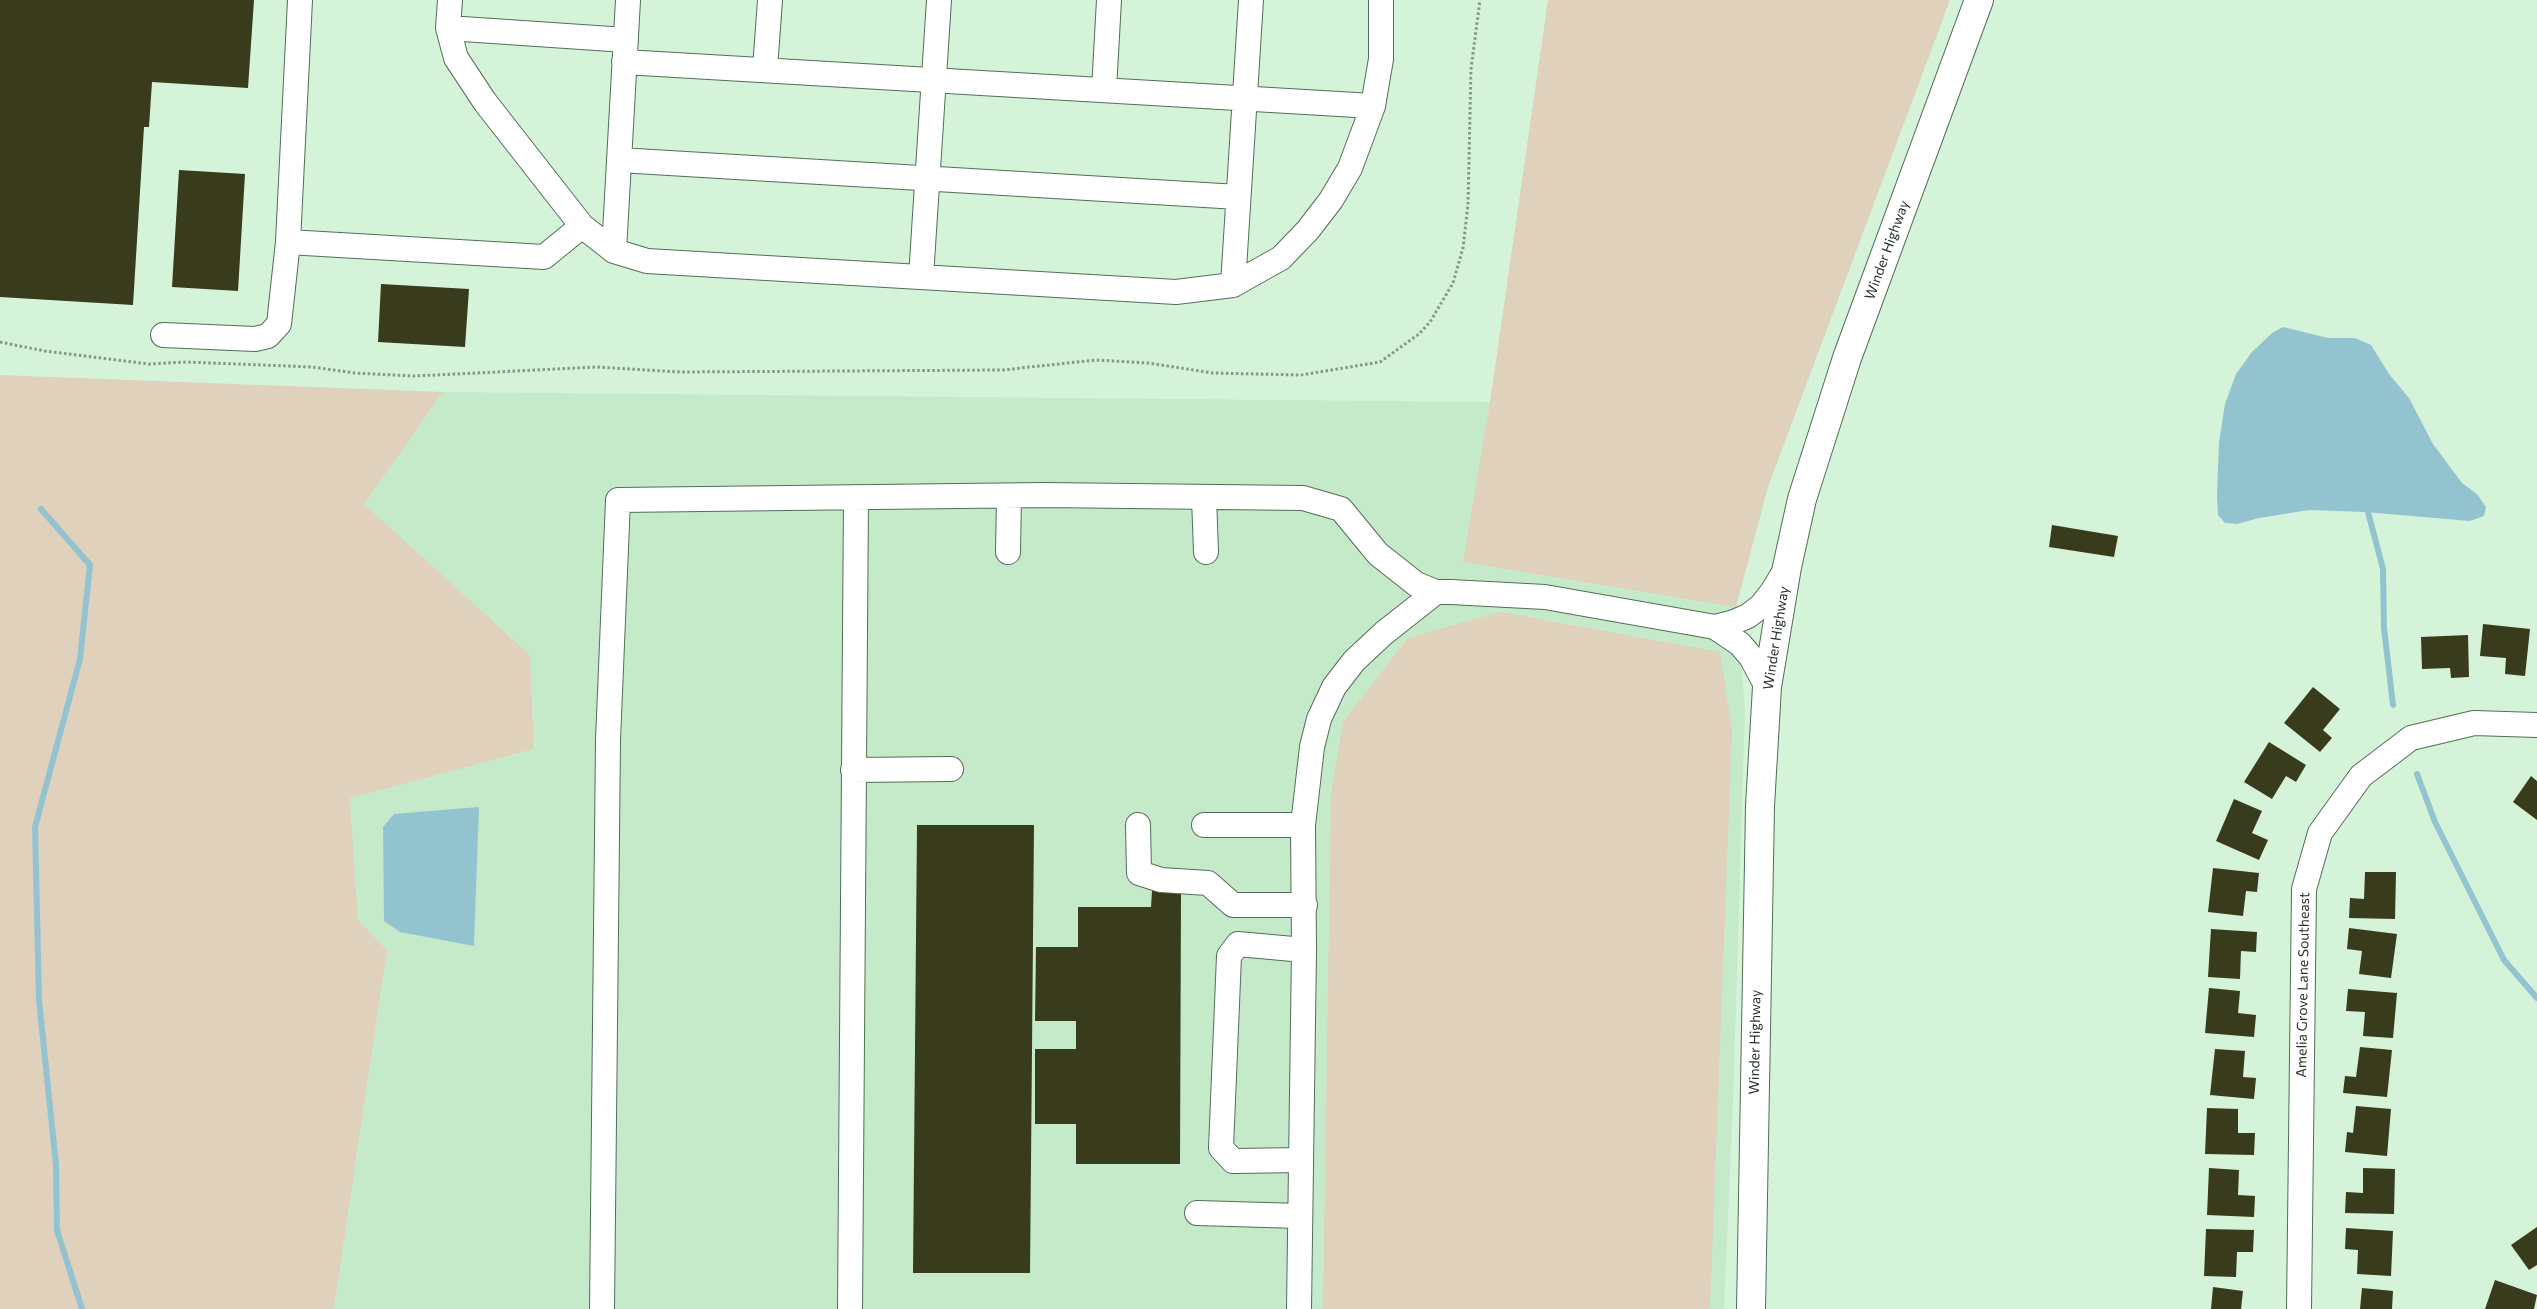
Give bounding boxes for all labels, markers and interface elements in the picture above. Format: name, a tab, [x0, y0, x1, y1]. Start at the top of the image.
street label: Winder Highway	[1861, 198, 1913, 302]
street label: Winder Highway	[1760, 585, 1792, 691]
street label: Amelia Grove Lane Southeast	[2293, 892, 2313, 1078]
street label: Winder Highway	[1746, 990, 1764, 1094]

